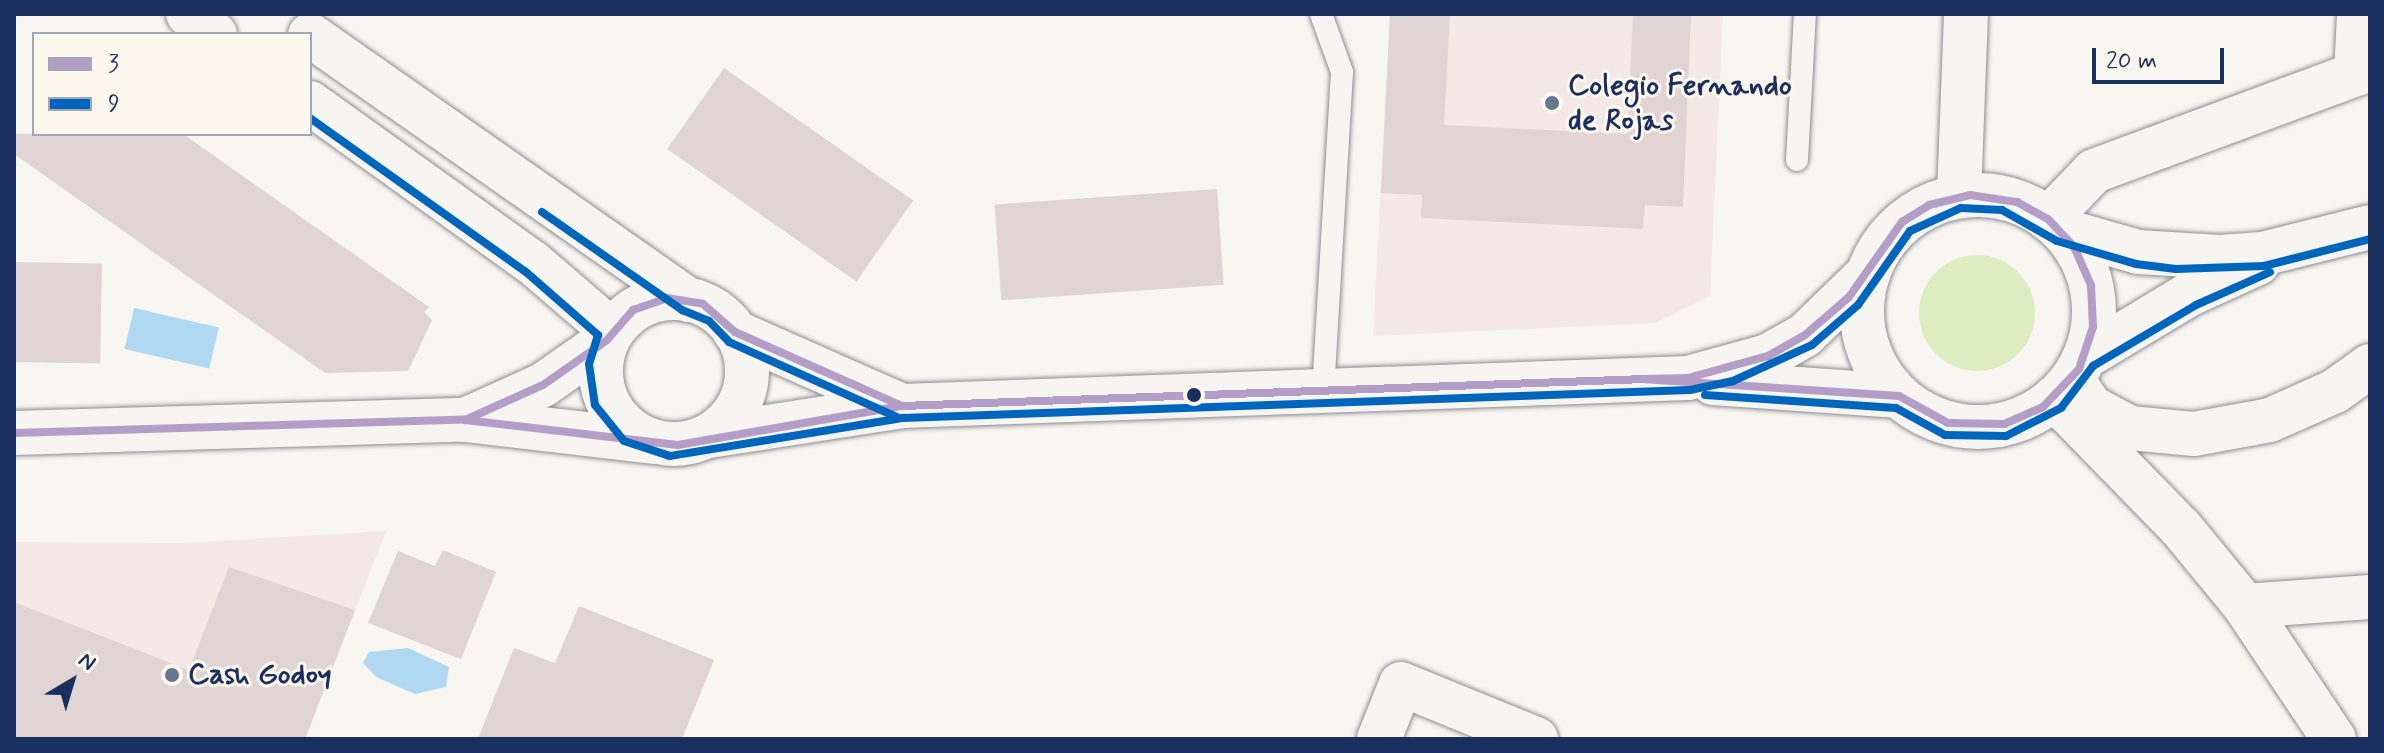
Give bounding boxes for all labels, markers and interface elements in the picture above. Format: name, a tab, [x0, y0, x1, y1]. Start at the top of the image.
legend	[32, 32, 312, 136]
scale bar	[2096, 32, 2228, 82]
text: 20 m	[2106, 46, 2157, 77]
text: 3	[108, 49, 119, 80]
place label: Colegio Fernando de Rojas	[1568, 68, 1788, 138]
text: 9	[108, 89, 120, 120]
marker: Colegio Fernando de Rojas	[1543, 94, 1561, 112]
unlabelled marker	[1186, 387, 1202, 403]
north arrow	[32, 641, 112, 721]
text: N	[72, 647, 101, 678]
place label: Cash Godoy	[188, 657, 332, 693]
marker: Cash Godoy	[163, 666, 181, 684]

